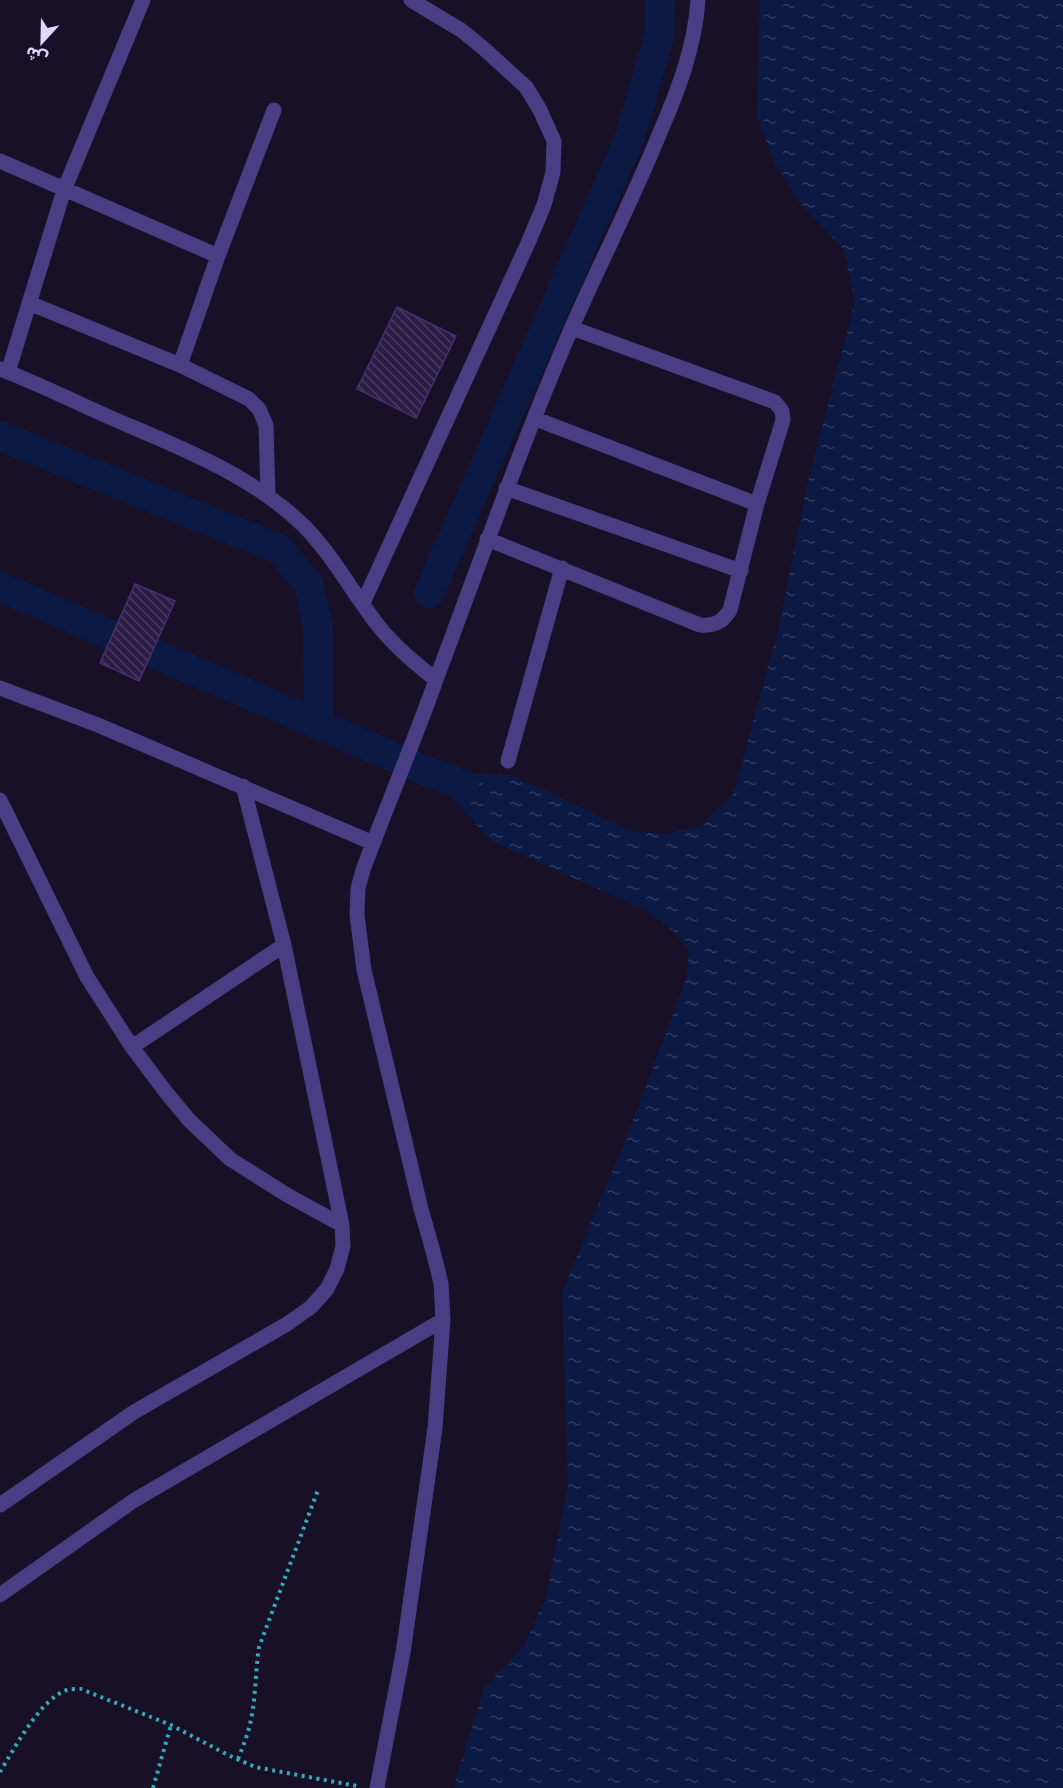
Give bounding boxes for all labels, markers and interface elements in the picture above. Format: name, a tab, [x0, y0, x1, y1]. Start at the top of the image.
north arrow	[12, 12, 72, 72]
text: ش	[22, 43, 50, 69]

